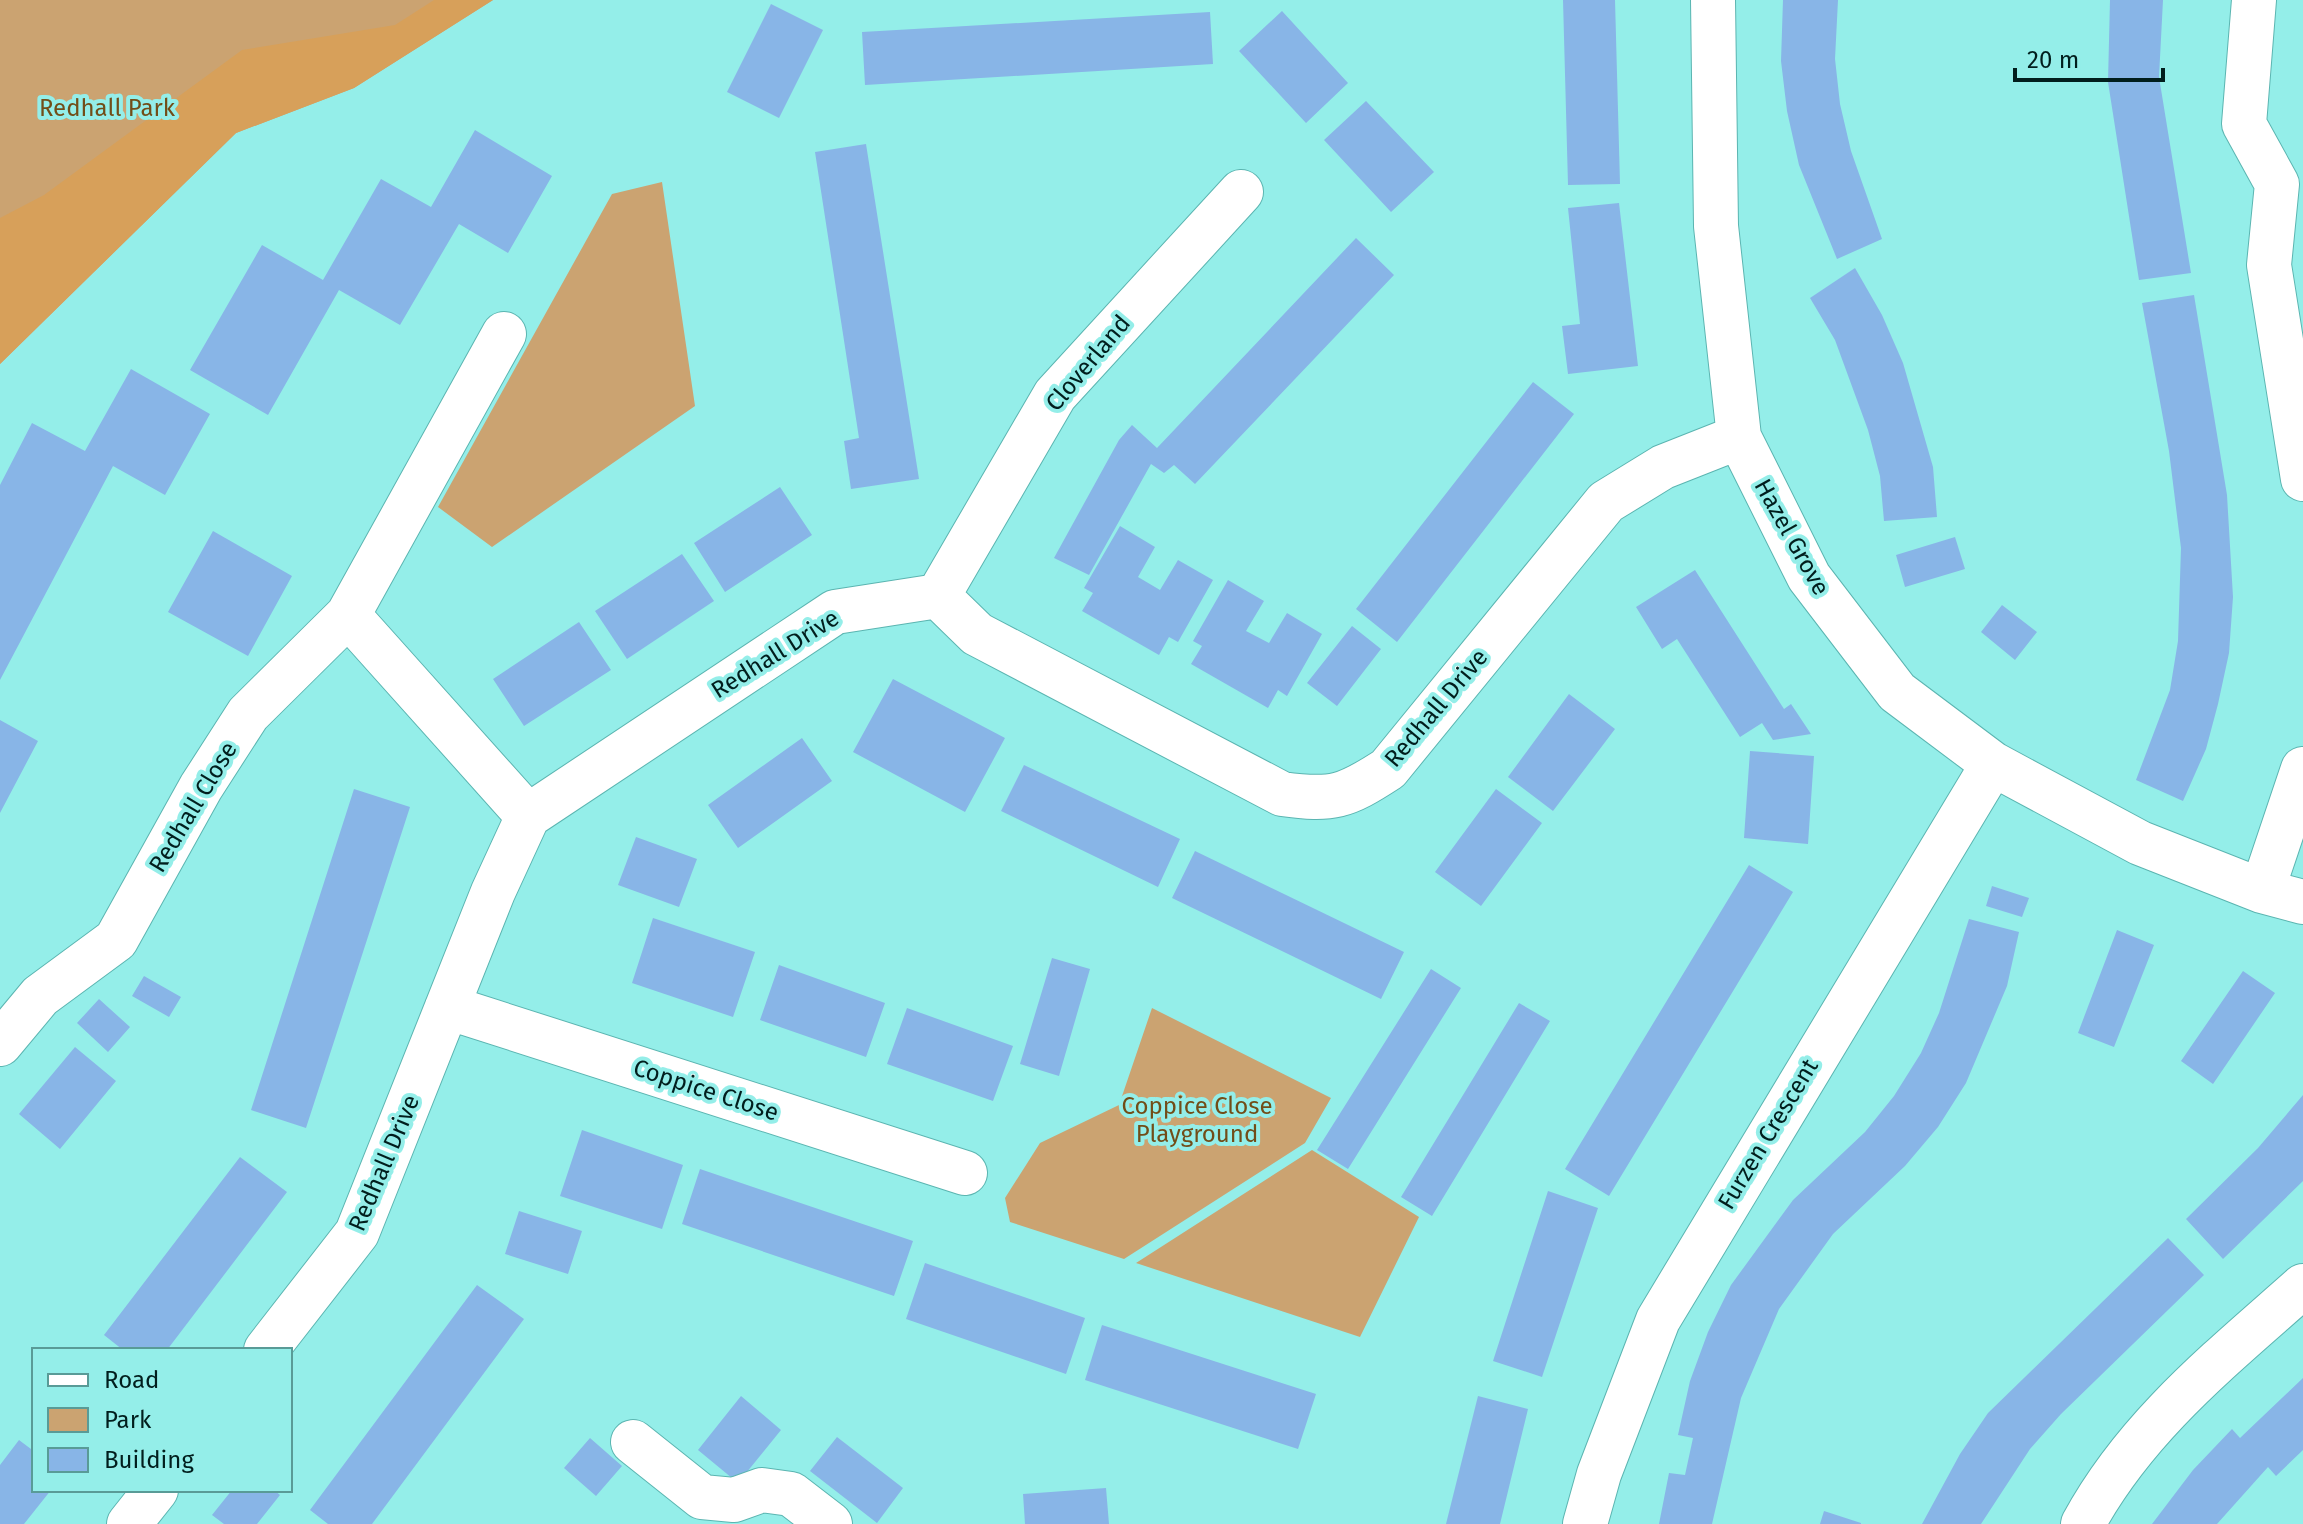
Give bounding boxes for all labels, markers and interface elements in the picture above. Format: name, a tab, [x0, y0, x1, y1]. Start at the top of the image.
scale bar	[2015, 32, 2163, 82]
text: 20 m	[2027, 46, 2079, 74]
park label: Redhall Park	[39, 94, 176, 122]
street label: Cloverland	[1040, 309, 1136, 417]
street label: Hazel Grove	[1749, 474, 1835, 600]
street label: Redhall Drive	[706, 604, 844, 704]
street label: Redhall Drive	[1379, 643, 1493, 773]
street label: Redhall Close	[143, 737, 243, 877]
street label: Coppice Close	[630, 1053, 782, 1127]
street label: Furzen Crescent	[1712, 1053, 1824, 1214]
street label: Redhall Drive	[343, 1091, 425, 1235]
park label: Coppice Close Playground	[1121, 1092, 1273, 1148]
legend	[32, 1348, 292, 1492]
text: Road	[104, 1366, 159, 1394]
text: Park	[104, 1406, 152, 1434]
text: Building	[104, 1446, 194, 1474]

